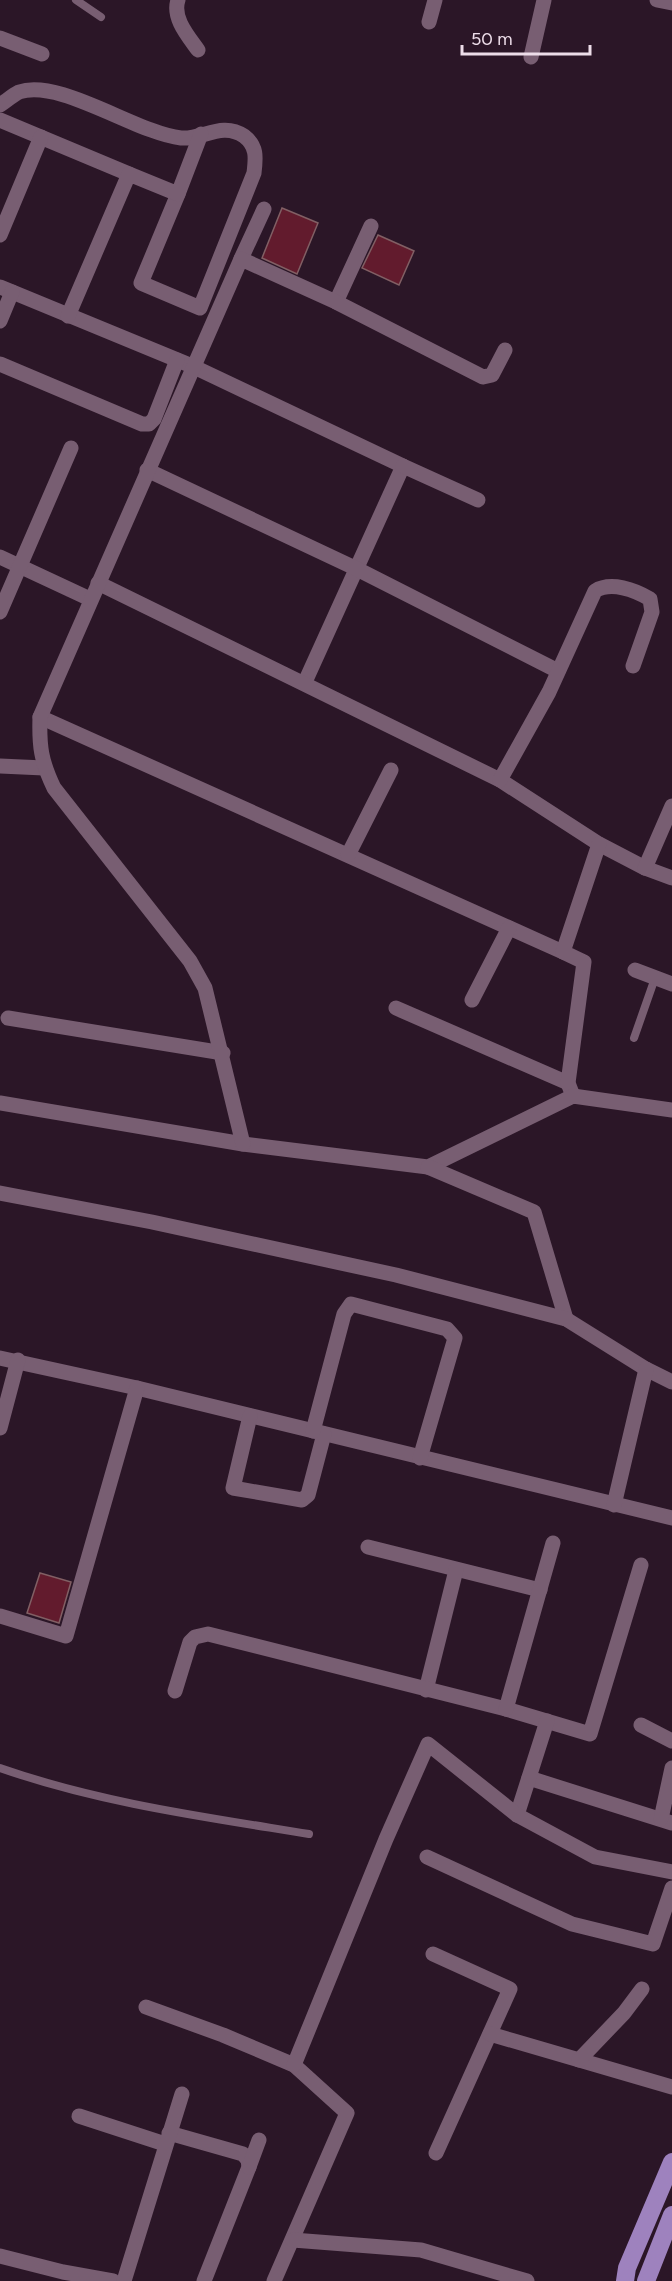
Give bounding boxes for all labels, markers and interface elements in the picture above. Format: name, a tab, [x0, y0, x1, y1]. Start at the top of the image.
scale bar	[462, 18, 590, 56]
text: 50 m	[471, 28, 513, 50]

